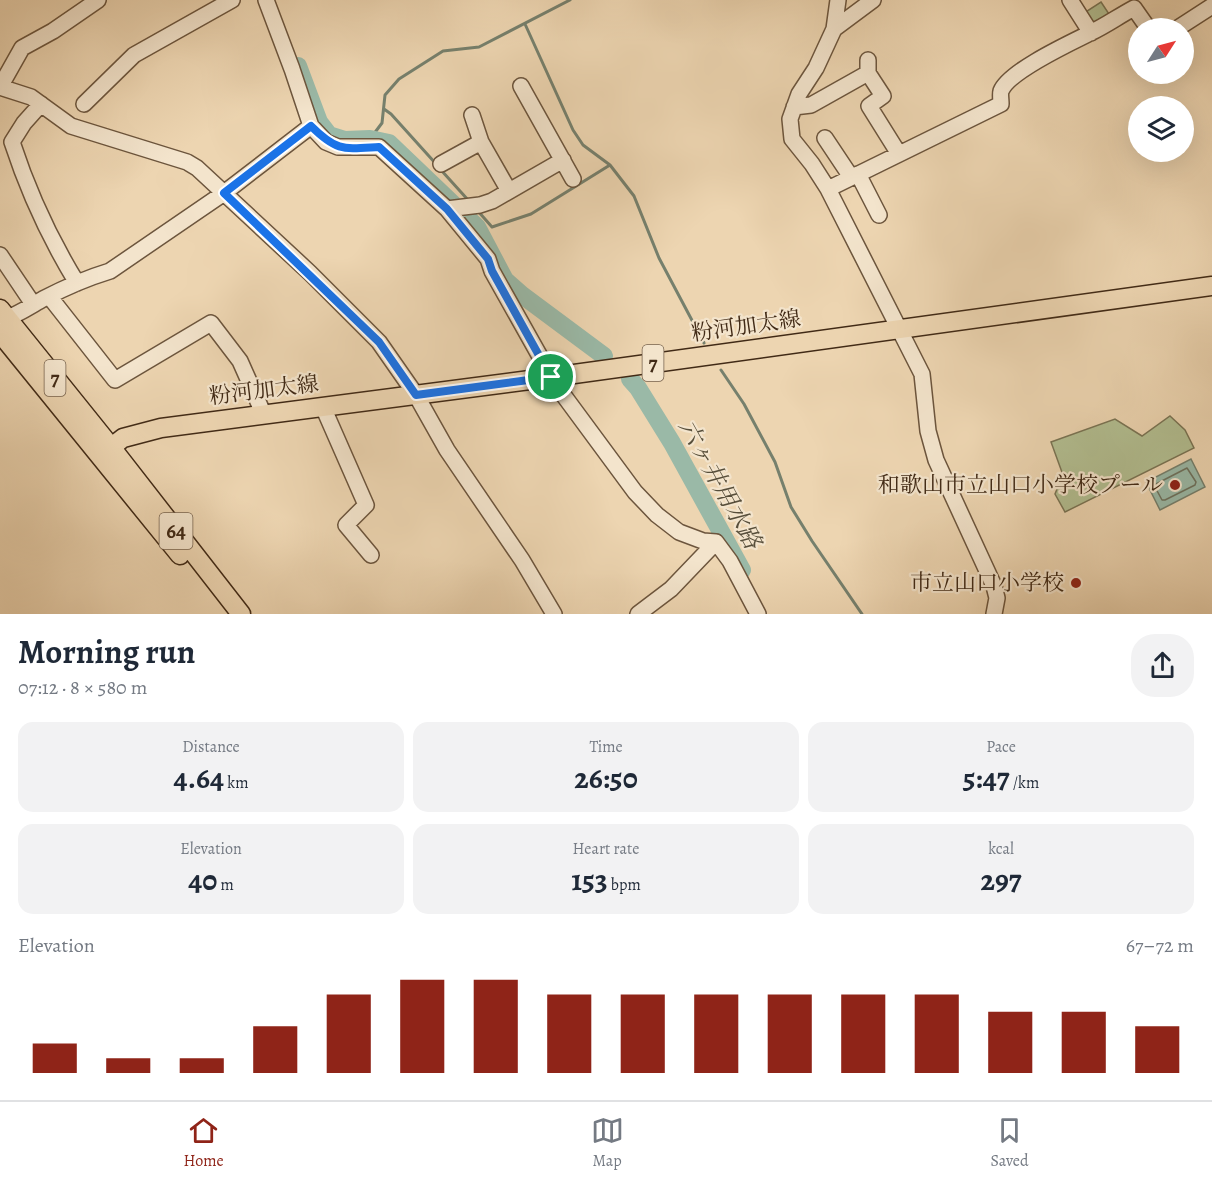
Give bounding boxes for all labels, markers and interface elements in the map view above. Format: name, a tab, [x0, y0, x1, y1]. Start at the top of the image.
north arrow	[1128, 18, 1194, 84]
map controls	[1128, 18, 1194, 162]
button: layers	[1128, 96, 1194, 162]
street label: 粉河加太線	[689, 303, 803, 349]
road number: 7	[642, 345, 664, 381]
pin	[525, 351, 576, 402]
road number: 7	[44, 360, 66, 396]
icon: arrive	[534, 360, 567, 393]
street label: 粉河加太線	[208, 368, 320, 412]
water label: 六ヶ井用水路	[671, 413, 770, 556]
place label: 和歌山市立山口小学校プール	[878, 470, 1163, 500]
marker: 和歌山市立山口小学校プール	[1168, 478, 1182, 492]
road number: 64	[160, 513, 192, 549]
place label: 市立山口小学校	[910, 568, 1064, 598]
marker: 市立山口小学校	[1069, 576, 1083, 590]
text: Morning run	[18, 629, 195, 674]
button: share	[1131, 634, 1194, 697]
text: 07:12 · 8 × 580 m	[18, 674, 147, 701]
text: Distance	[182, 736, 240, 758]
text: Time	[589, 736, 623, 758]
text: Pace	[986, 736, 1016, 758]
text: 4.64	[174, 758, 224, 798]
text: 26:50	[574, 758, 638, 798]
text: 5:47	[963, 758, 1010, 798]
text: km	[224, 772, 248, 794]
text: /km	[1010, 772, 1039, 794]
text: Elevation	[180, 838, 242, 860]
text: Heart rate	[573, 838, 639, 860]
text: kcal	[988, 838, 1014, 860]
text: 40	[188, 860, 217, 900]
text: 153	[571, 860, 608, 900]
text: 297	[980, 860, 1022, 900]
text: m	[217, 874, 234, 896]
text: bpm	[608, 874, 641, 896]
text: Elevation	[18, 932, 95, 959]
text: 67–72 m	[1126, 932, 1194, 959]
tab: Home	[183, 1114, 224, 1172]
tab: Map	[591, 1114, 624, 1172]
tab: Saved	[991, 1114, 1029, 1172]

